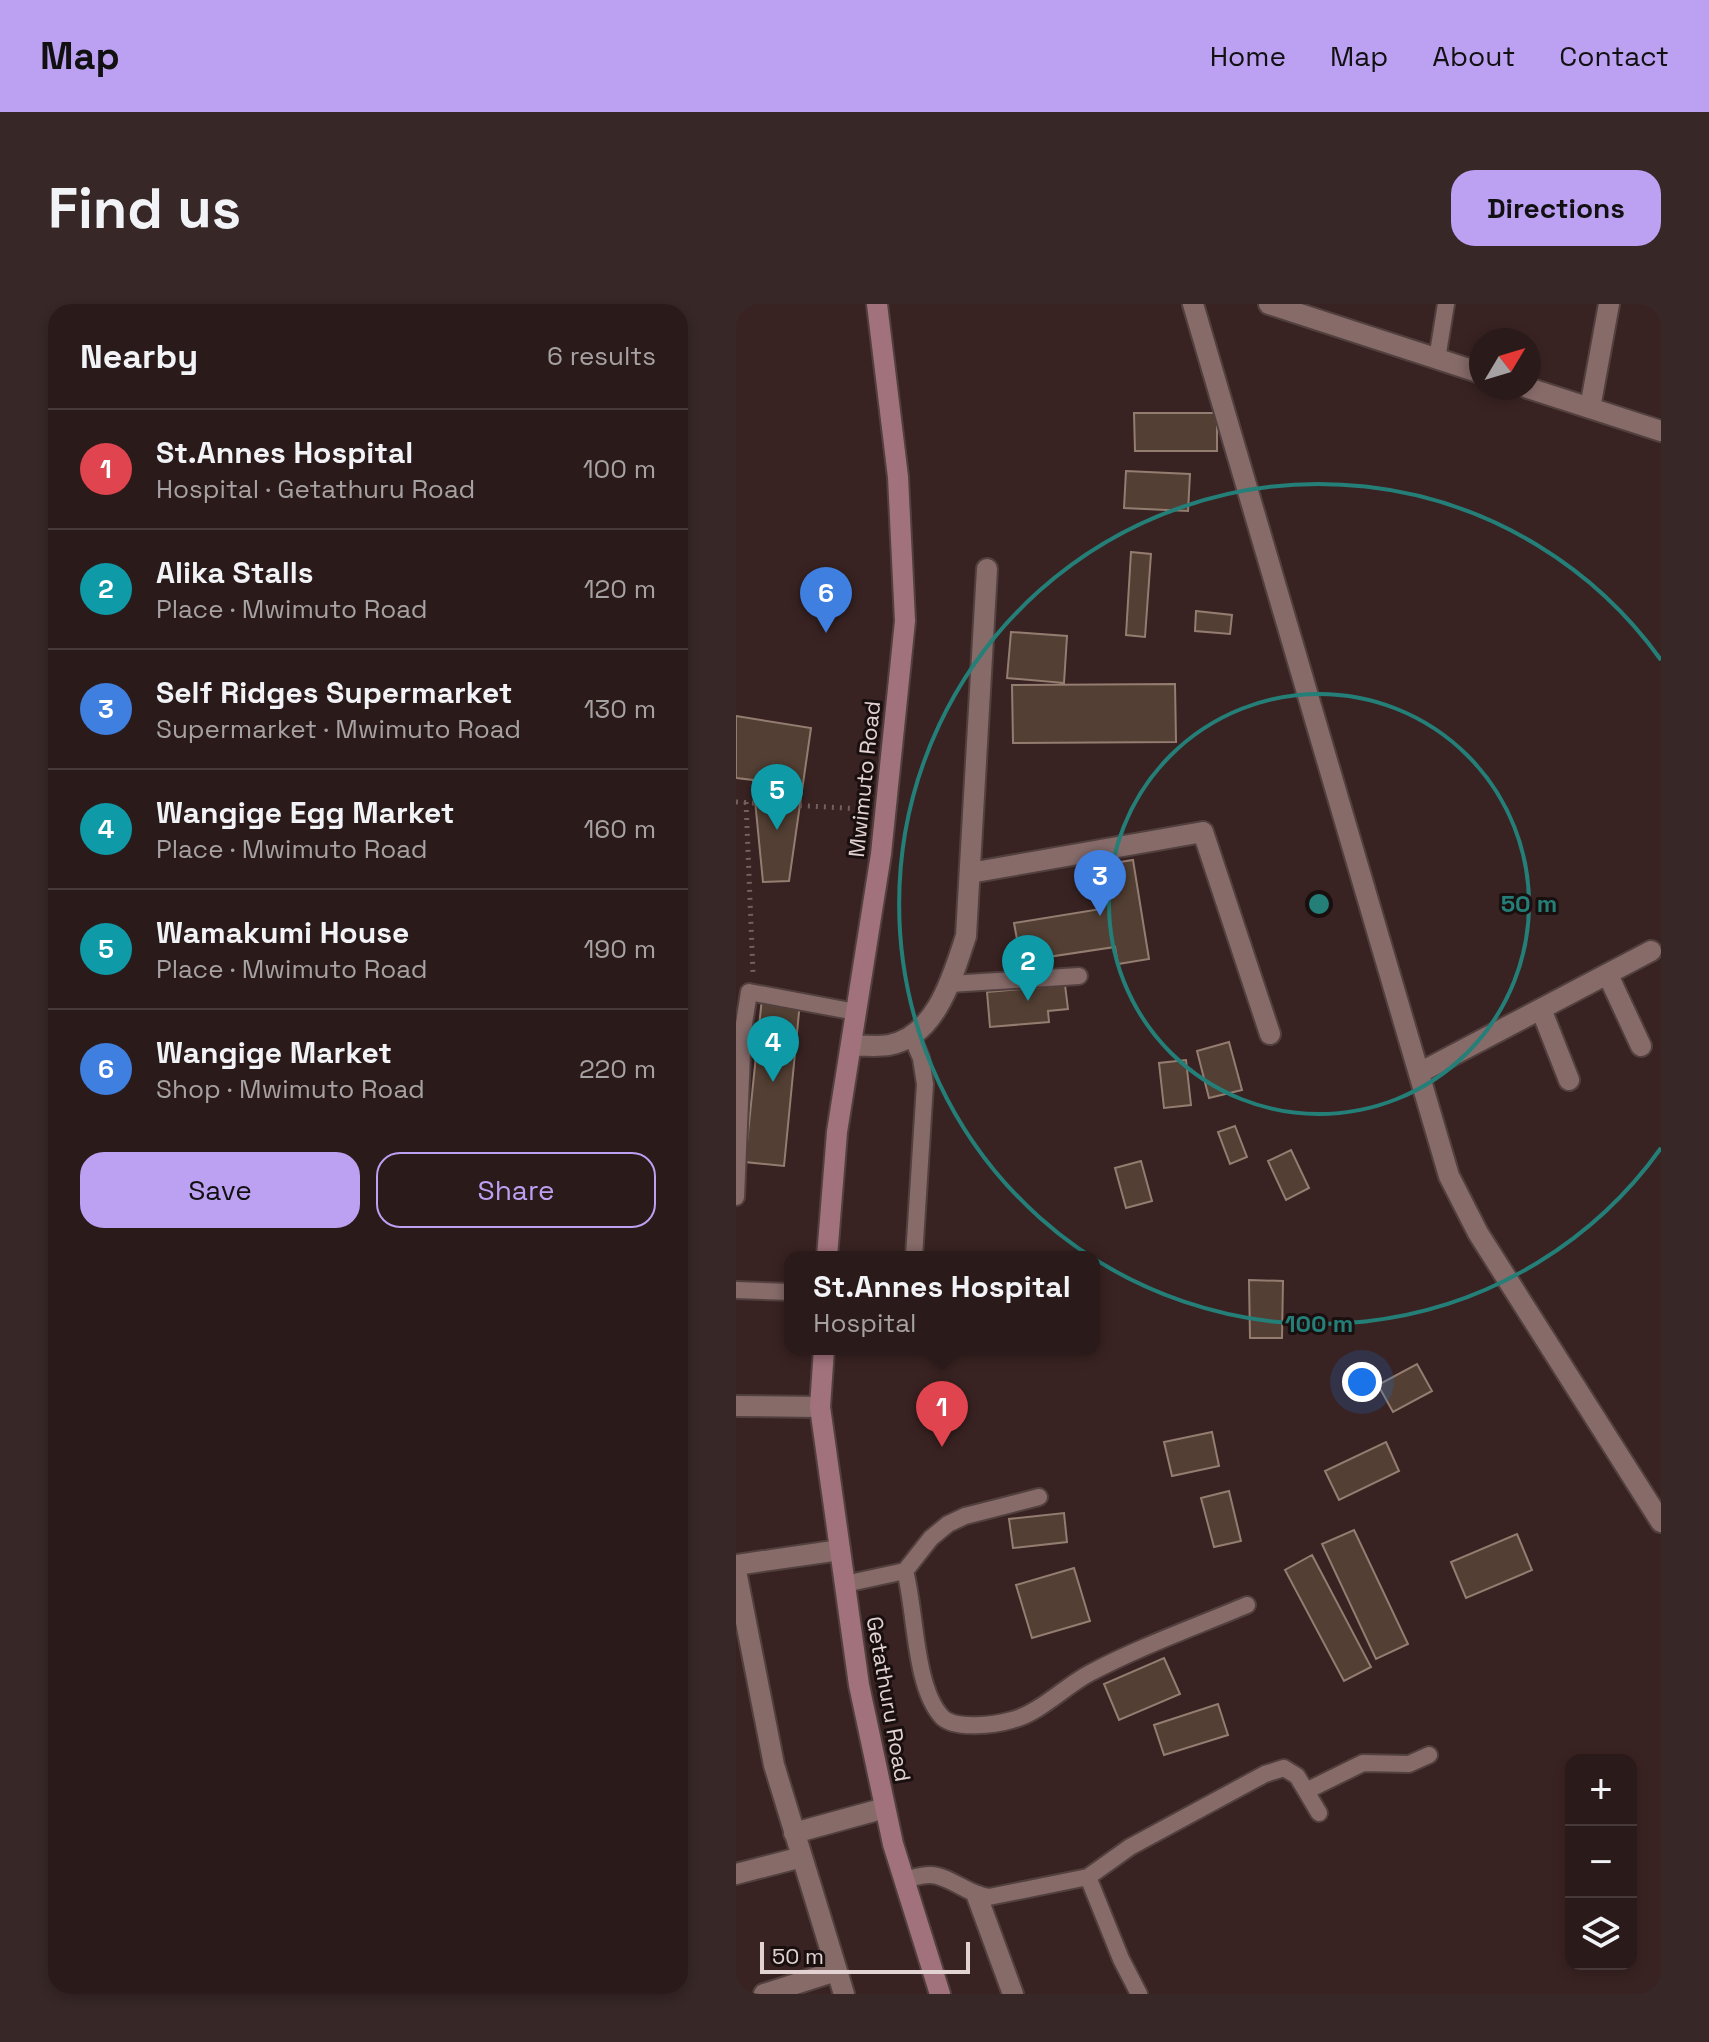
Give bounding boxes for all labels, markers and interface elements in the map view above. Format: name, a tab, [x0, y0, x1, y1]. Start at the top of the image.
text: Map	[40, 32, 120, 80]
text: Home	[1210, 38, 1286, 74]
text: Map	[1330, 38, 1388, 74]
text: About	[1432, 38, 1515, 74]
text: Contact	[1559, 38, 1669, 74]
button: Directions	[1451, 170, 1661, 246]
text: Find us	[48, 173, 241, 244]
north arrow	[1469, 328, 1541, 400]
text: Nearby	[80, 335, 198, 378]
text: 6 results	[547, 339, 656, 373]
text: St.Annes Hospital	[156, 433, 413, 472]
text: 1	[100, 452, 112, 486]
text: 100 m	[583, 452, 656, 486]
text: Hospital · Getathuru Road	[156, 472, 475, 506]
text: Alika Stalls	[156, 553, 313, 592]
pin: 6	[800, 567, 852, 633]
text: 2	[98, 572, 114, 606]
text: 120 m	[584, 572, 656, 606]
text: Place · Mwimuto Road	[156, 592, 428, 626]
text: Self Ridges Supermarket	[156, 673, 512, 712]
text: 3	[98, 692, 114, 726]
text: 130 m	[584, 692, 656, 726]
street label: Mwimuto Road	[842, 699, 886, 859]
text: Supermarket · Mwimuto Road	[156, 712, 521, 746]
pin: 5	[751, 764, 803, 830]
text: Wangige Egg Market	[156, 793, 455, 832]
text: 4	[98, 812, 114, 846]
text: 160 m	[584, 812, 656, 846]
text: Place · Mwimuto Road	[156, 832, 428, 866]
pin: 3	[1074, 850, 1126, 916]
text: 50 m	[1501, 888, 1557, 919]
centre of rings	[1305, 890, 1333, 918]
text: Wamakumi House	[156, 913, 409, 952]
text: 5	[98, 932, 114, 966]
text: 190 m	[584, 932, 656, 966]
pin: 2	[1002, 935, 1054, 1001]
text: Place · Mwimuto Road	[156, 952, 428, 986]
pin: 4	[747, 1016, 799, 1082]
text: Wangige Market	[156, 1033, 392, 1072]
text: 6	[98, 1052, 114, 1086]
text: 220 m	[579, 1052, 656, 1086]
text: Shop · Mwimuto Road	[156, 1072, 425, 1106]
button: Save	[80, 1152, 360, 1228]
button: Share	[376, 1152, 656, 1228]
popup	[784, 1251, 1100, 1355]
text: St.Annes Hospital	[813, 1267, 1071, 1306]
text: Hospital	[813, 1306, 917, 1340]
text: 100 m	[1285, 1308, 1353, 1339]
your location	[1342, 1362, 1382, 1402]
pin: 1	[916, 1381, 968, 1447]
street label: Getathuru Road	[861, 1614, 917, 1784]
map controls	[1565, 1754, 1637, 1970]
button: +	[1565, 1754, 1637, 1826]
button: −	[1565, 1826, 1637, 1898]
button: layers	[1565, 1898, 1637, 1970]
scale bar	[760, 1938, 970, 1974]
text: 50 m	[772, 1942, 824, 1970]

